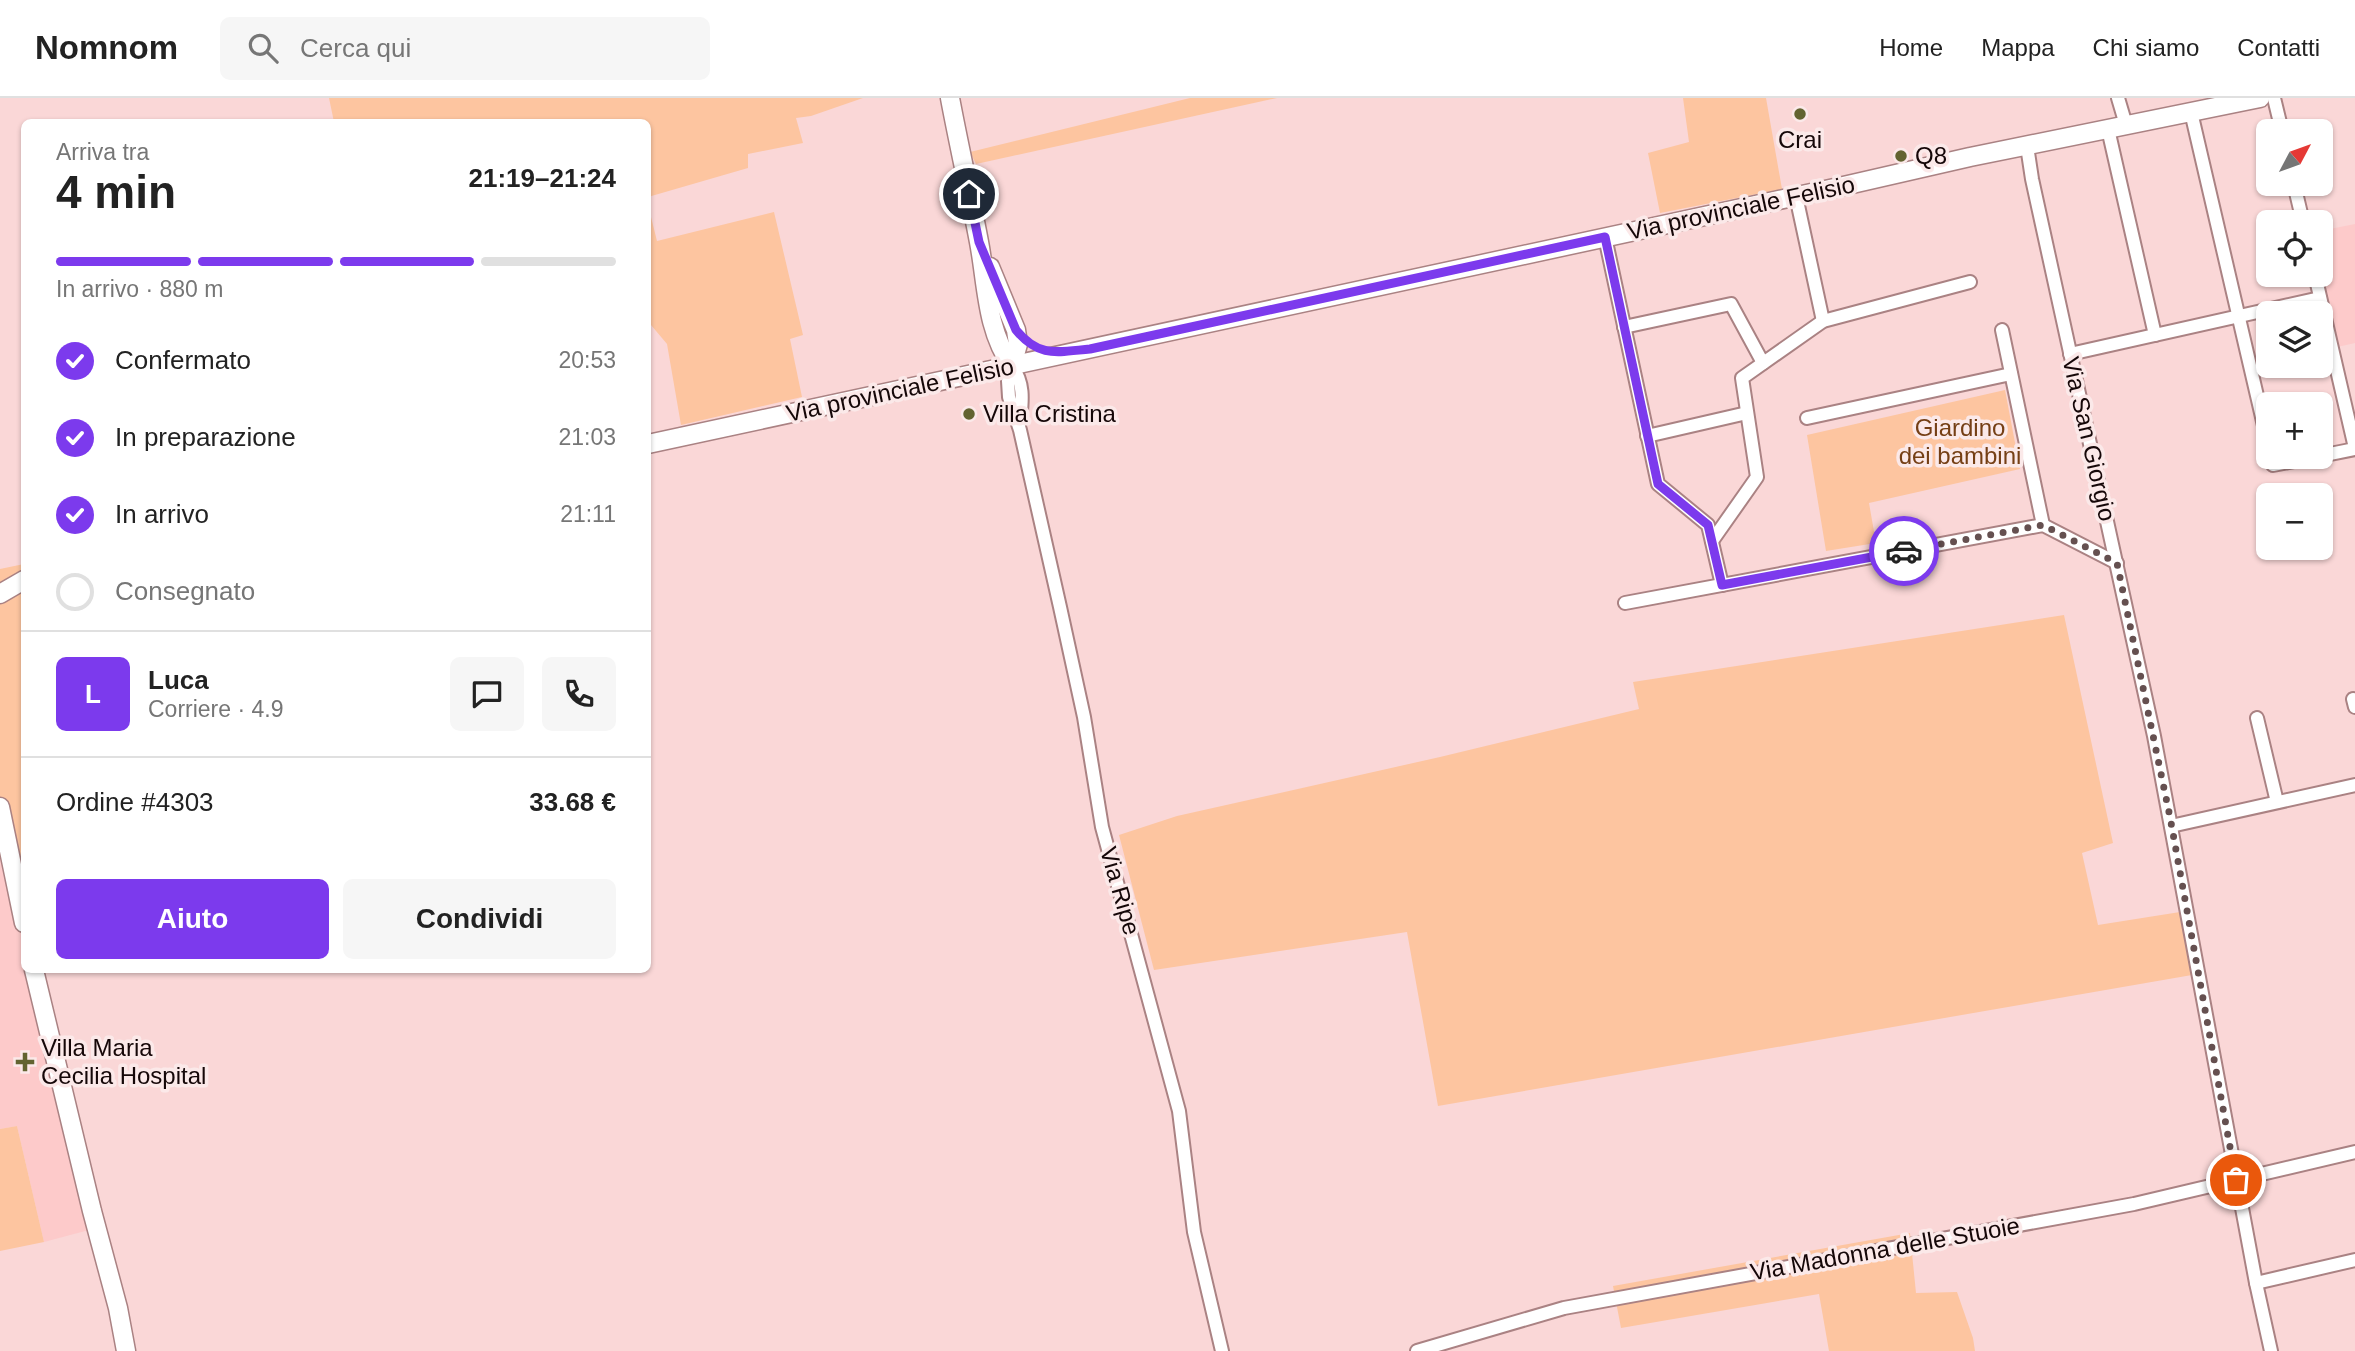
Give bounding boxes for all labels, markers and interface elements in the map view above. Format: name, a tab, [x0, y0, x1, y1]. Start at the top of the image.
search box	[220, 17, 710, 80]
text: Nomnom	[35, 29, 178, 66]
icon: search	[244, 29, 282, 67]
text: Cerca qui	[300, 33, 411, 63]
text: Home	[1879, 34, 1943, 61]
text: Mappa	[1981, 34, 2055, 61]
text: Chi siamo	[2093, 34, 2199, 61]
text: Contatti	[2237, 34, 2320, 61]
marker: Crai	[1792, 106, 1808, 122]
north arrow	[2256, 119, 2333, 196]
map controls	[2256, 119, 2333, 560]
place label: Crai	[1778, 126, 1822, 153]
text: Arriva tra	[56, 139, 149, 165]
place label: Q8	[1915, 142, 1947, 169]
marker: Q8	[1893, 148, 1909, 164]
text: 21:19–21:24	[469, 163, 616, 193]
pin	[939, 164, 999, 224]
text: 4 min	[56, 166, 176, 218]
street label: Via provinciale Felisio	[1625, 170, 1857, 245]
icon: home	[950, 175, 988, 213]
button: locate	[2256, 210, 2333, 287]
text: In arrivo · 880 m	[56, 276, 223, 302]
button: layers	[2256, 301, 2333, 378]
icon: check	[56, 342, 94, 380]
text: Confermato	[115, 345, 251, 375]
text: 20:53	[558, 347, 616, 373]
street label: Via provinciale Felisio	[784, 352, 1016, 427]
street label: Via San Giorgio	[2057, 354, 2122, 524]
button: +	[2256, 392, 2333, 469]
place label: Villa Cristina	[983, 400, 1117, 427]
marker: Villa Cristina	[961, 406, 977, 422]
park label: Giardino dei bambini	[1899, 414, 2021, 469]
icon: check	[56, 419, 94, 457]
text: In preparazione	[115, 422, 296, 452]
text: 21:03	[558, 424, 616, 450]
button: −	[2256, 483, 2333, 560]
icon: check	[56, 496, 94, 534]
text: In arrivo	[115, 499, 209, 529]
text: 21:11	[560, 501, 616, 527]
courier	[1869, 516, 1939, 586]
icon: car	[1885, 532, 1923, 570]
text: Consegnato	[115, 576, 255, 606]
button: chat	[450, 657, 524, 731]
button: phone	[542, 657, 616, 731]
text: Luca	[148, 665, 209, 695]
text: L	[85, 679, 101, 709]
text: Corriere · 4.9	[148, 696, 283, 722]
text: Ordine #4303	[56, 787, 214, 817]
text: 33.68 €	[529, 787, 616, 817]
street label: Via Ripe	[1095, 844, 1146, 938]
button: Aiuto	[56, 879, 329, 959]
button: Condividi	[343, 879, 616, 959]
place label: Villa Maria Cecilia Hospital	[41, 1034, 206, 1089]
marker: Villa Maria Cecilia Hospital	[15, 1052, 35, 1072]
pin	[2206, 1150, 2266, 1210]
icon: bag	[2217, 1161, 2255, 1199]
street label: Via Madonna delle Stuoie	[1748, 1212, 2022, 1286]

